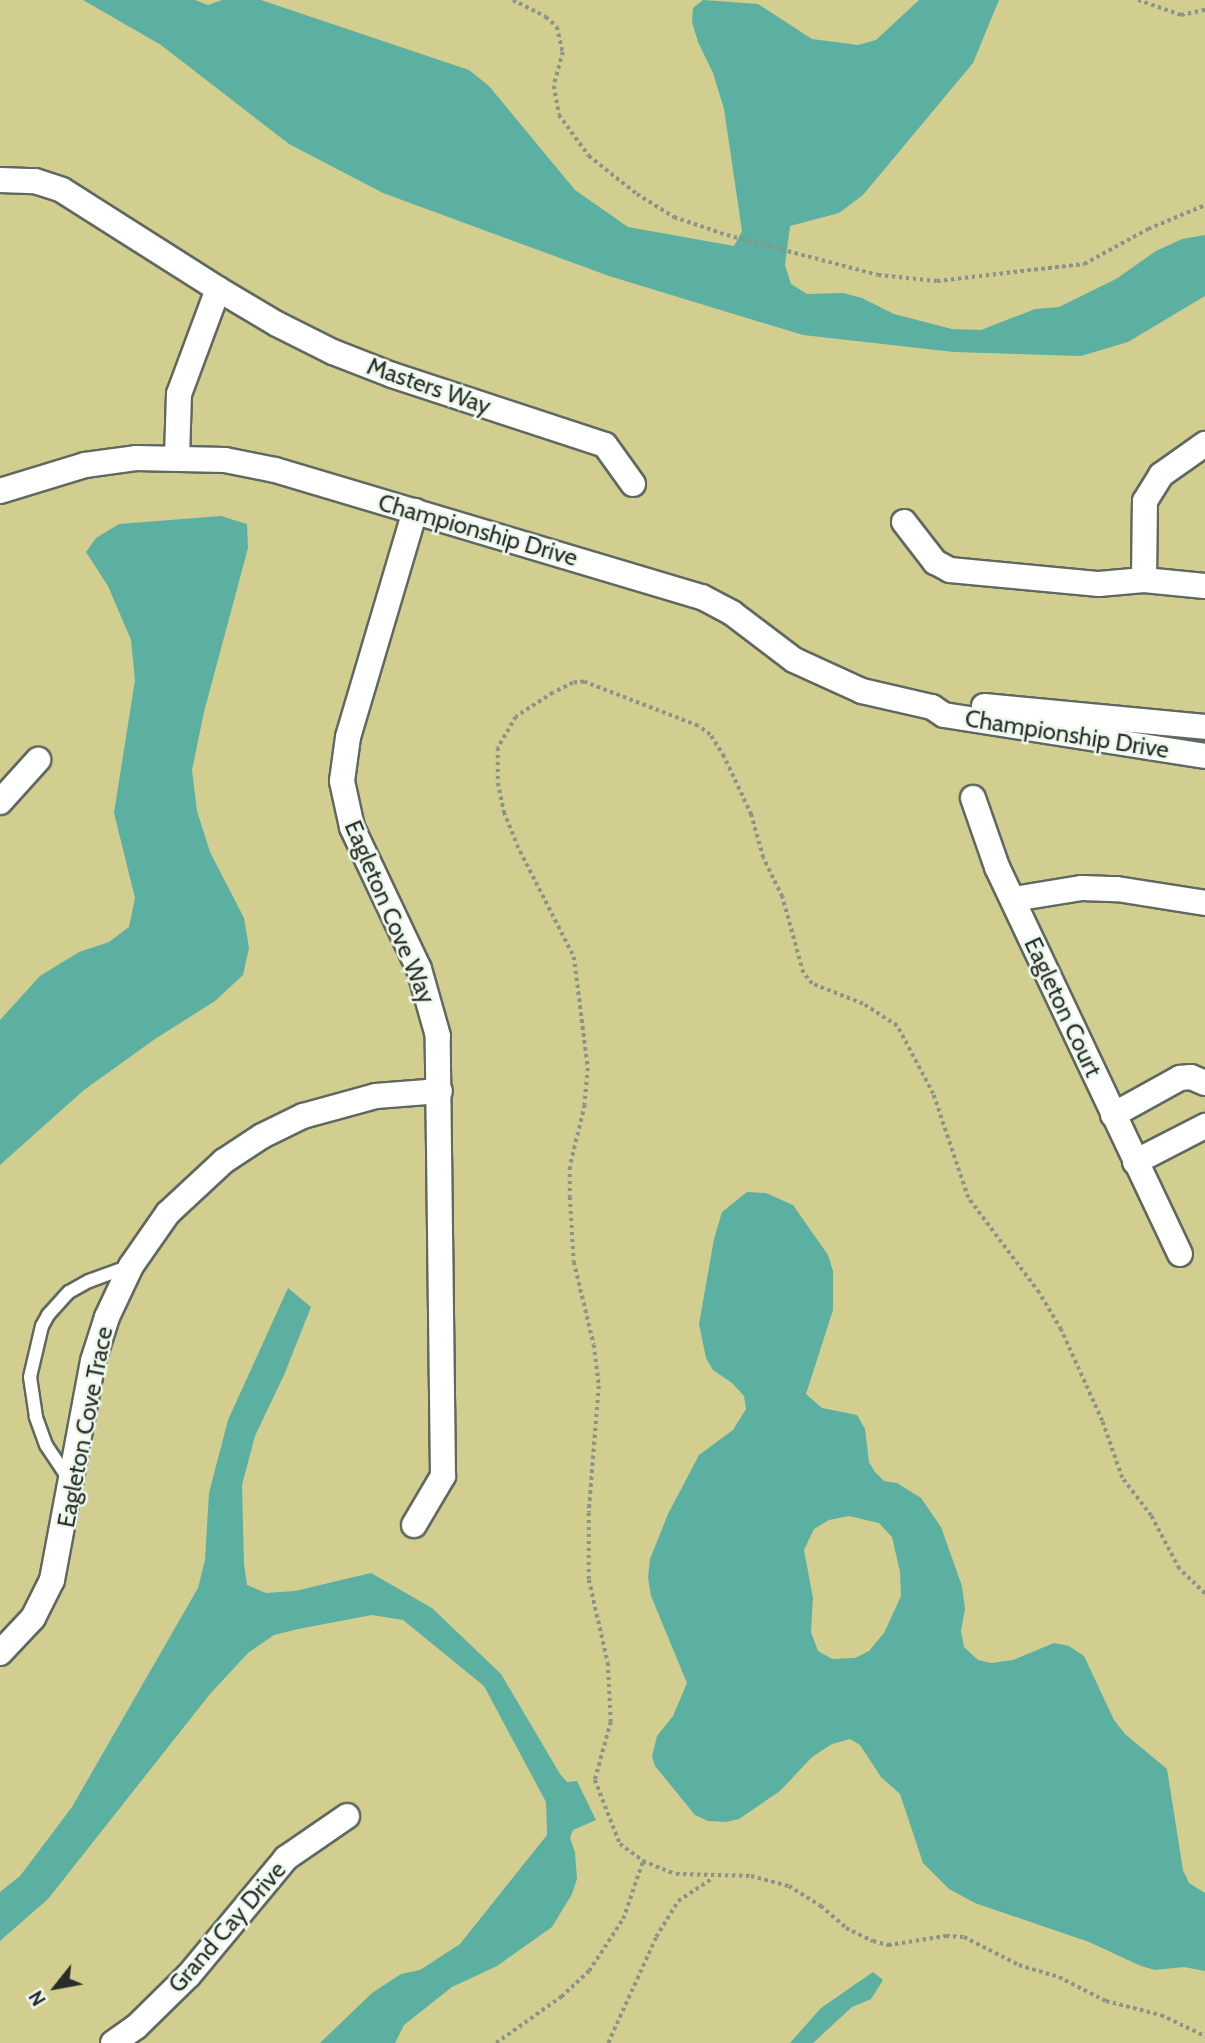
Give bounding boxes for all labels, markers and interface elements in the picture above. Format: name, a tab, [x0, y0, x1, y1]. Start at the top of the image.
street label: Masters Way	[363, 351, 495, 421]
street label: Championship Drive	[375, 488, 581, 572]
street label: Championship Drive	[963, 704, 1171, 764]
street label: Eagleton Cove Way	[338, 816, 442, 1008]
street label: Eagleton Court	[1018, 933, 1108, 1081]
street label: Eagleton Cove Trace	[51, 1324, 119, 1530]
street label: Grand Cay Drive	[162, 1856, 292, 1998]
north arrow	[21, 1952, 91, 2022]
text: N	[24, 1986, 51, 2010]

